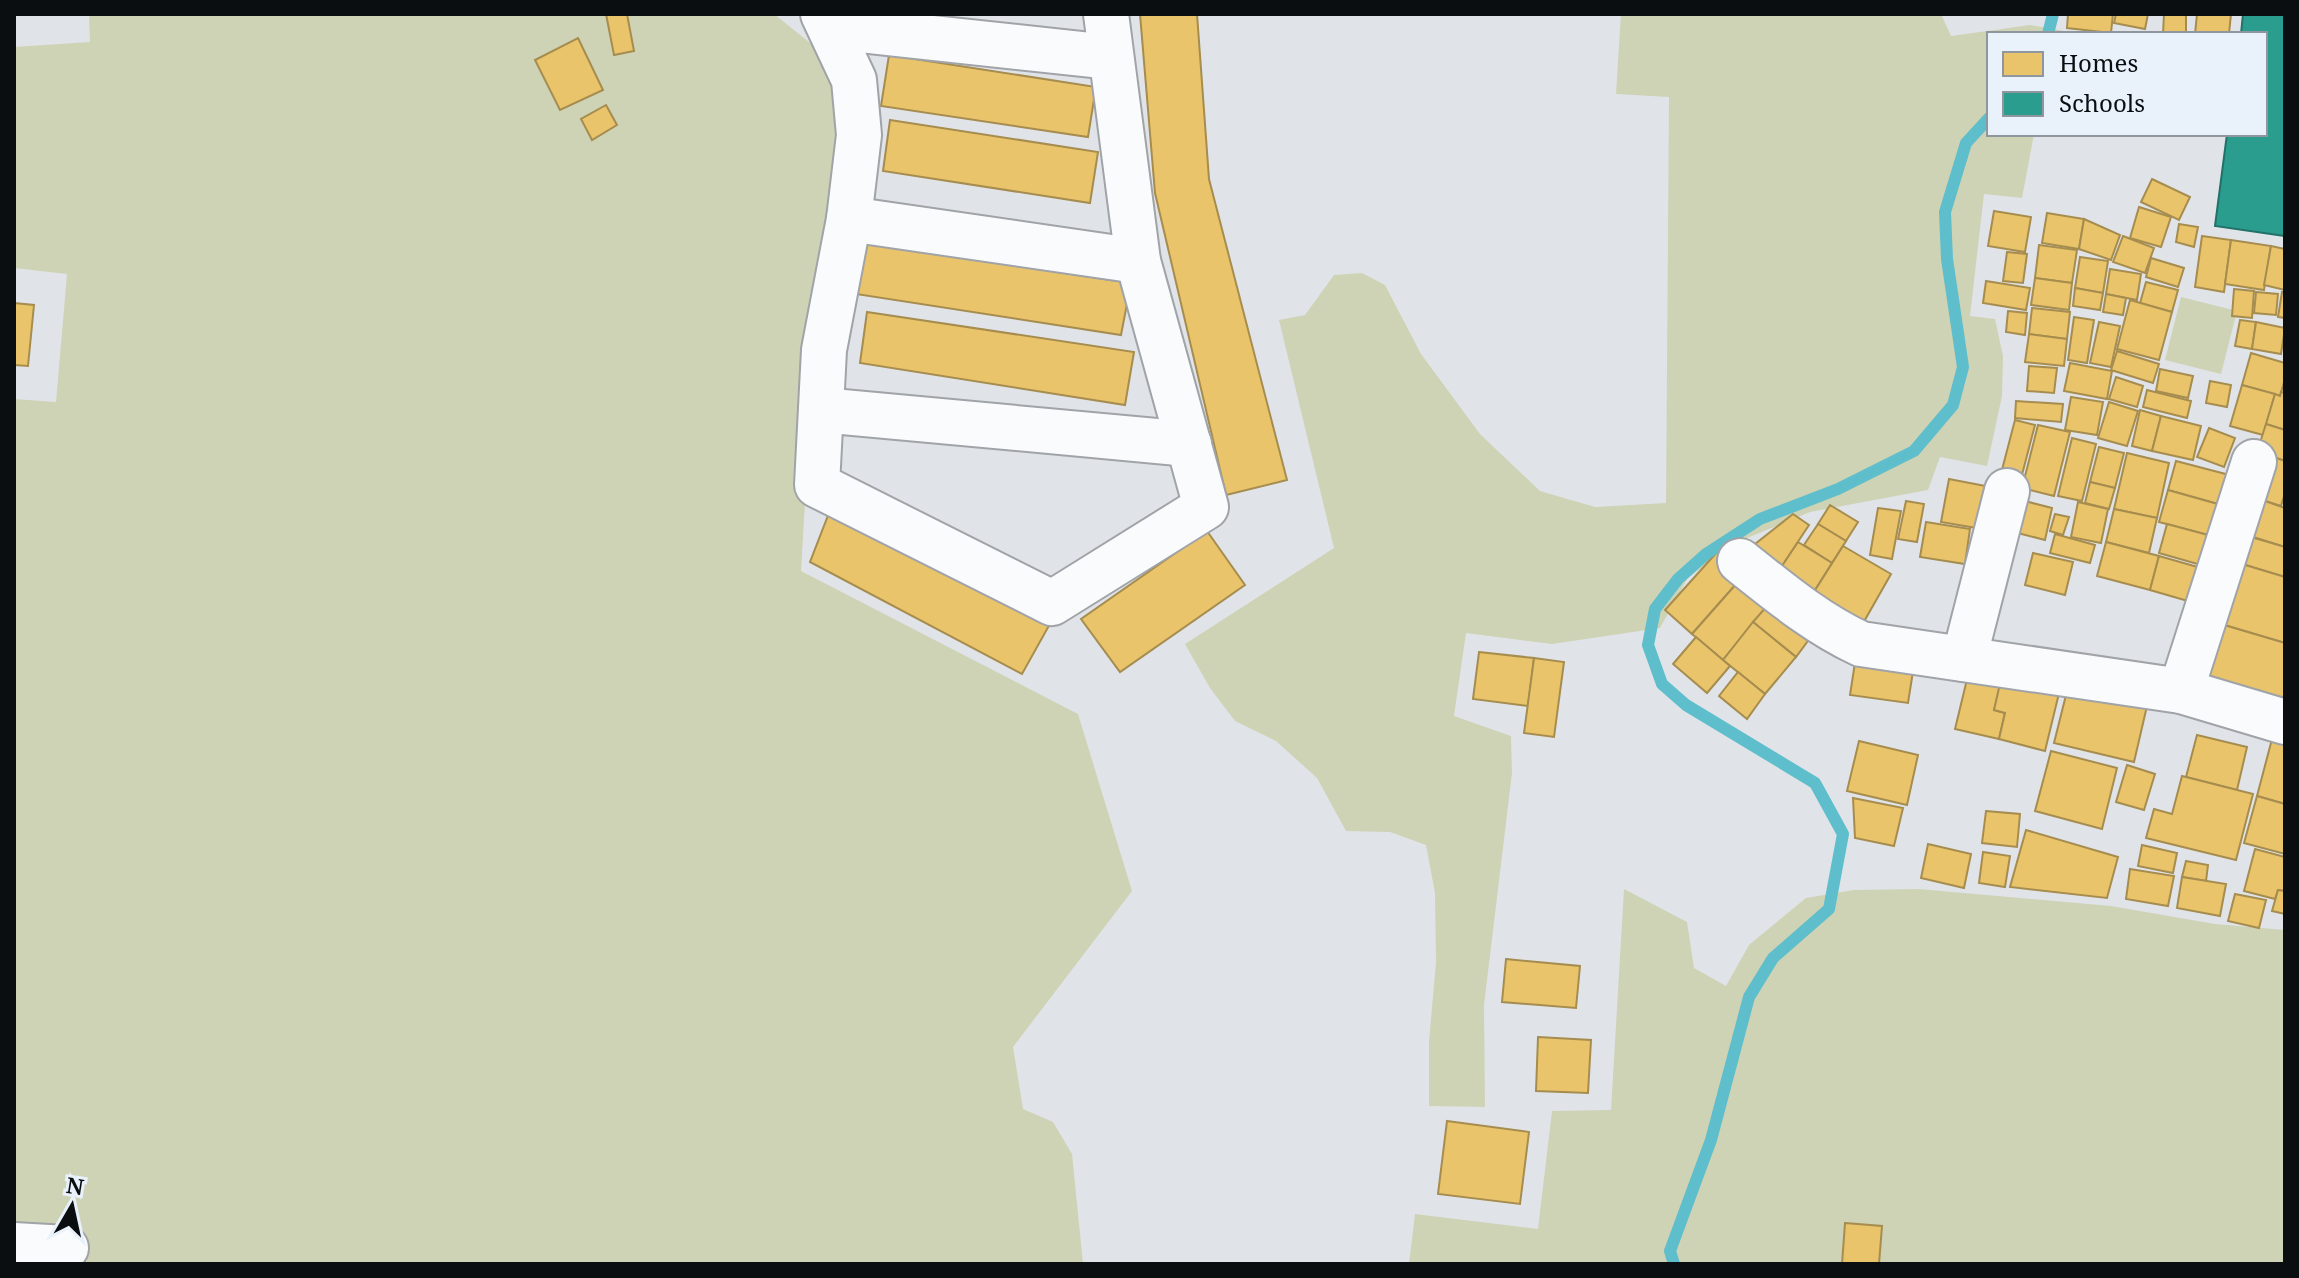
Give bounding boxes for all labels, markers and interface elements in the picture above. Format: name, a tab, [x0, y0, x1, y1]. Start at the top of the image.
legend	[1987, 32, 2267, 136]
text: Homes	[2059, 46, 2138, 79]
text: Schools	[2059, 86, 2145, 119]
north arrow	[32, 1166, 112, 1246]
text: N	[64, 1169, 86, 1201]

